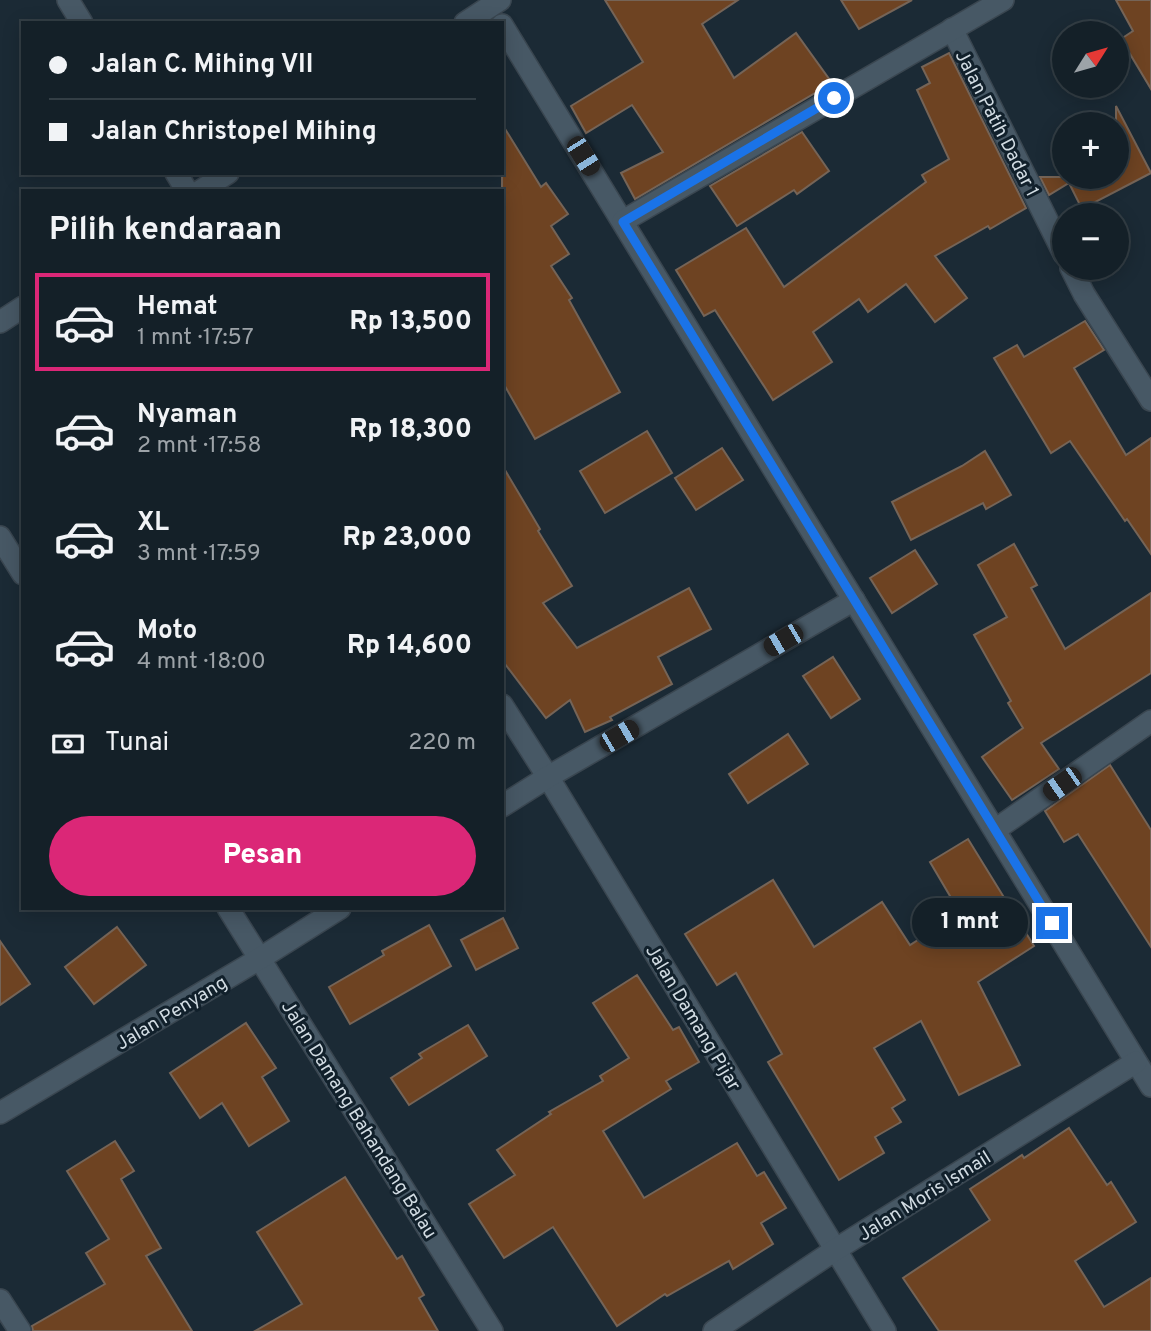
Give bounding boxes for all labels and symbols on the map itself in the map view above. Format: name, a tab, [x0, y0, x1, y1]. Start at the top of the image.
north arrow	[1052, 21, 1129, 98]
street label: Jalan Patih Dadar 1	[949, 46, 1044, 201]
route start	[818, 82, 850, 114]
car	[563, 133, 604, 179]
car	[760, 620, 807, 660]
car	[596, 716, 643, 756]
car	[1039, 763, 1086, 805]
callout: 1 mnt	[912, 898, 1028, 948]
route end	[1036, 907, 1068, 939]
street label: Jalan Damang Pijar	[639, 941, 746, 1096]
street label: Jalan Penyang	[112, 971, 232, 1056]
street label: Jalan Damang Bahandang Balau	[275, 997, 442, 1244]
street label: Jalan Moris Ismail	[854, 1146, 996, 1247]

